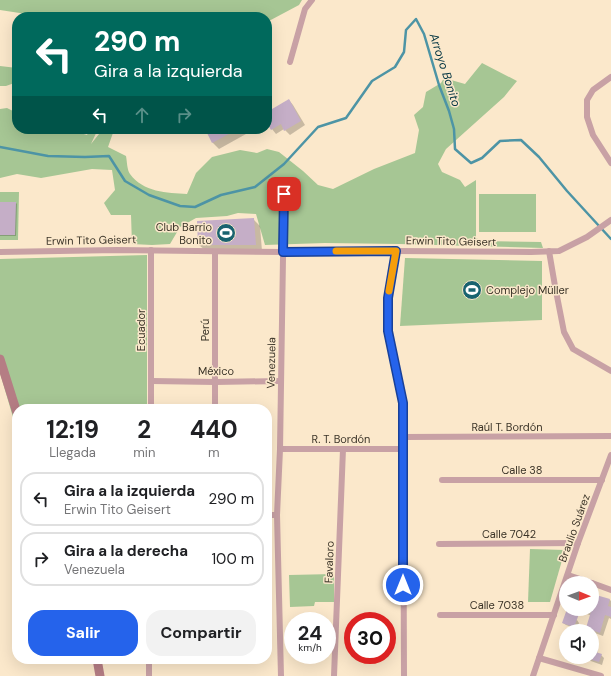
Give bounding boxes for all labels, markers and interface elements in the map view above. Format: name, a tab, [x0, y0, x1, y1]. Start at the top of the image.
text: 290 m	[94, 23, 180, 60]
icon: left	[28, 28, 80, 80]
water label: Arroyo Bonito	[425, 30, 464, 109]
text: Gira a la izquierda	[94, 59, 242, 83]
icon: left	[89, 104, 111, 126]
icon: ahead	[131, 104, 153, 126]
icon: right	[173, 104, 195, 126]
pin	[267, 177, 301, 211]
icon: arrive	[273, 183, 295, 205]
place label: Club Barrio Bonito	[156, 220, 212, 247]
sports icon: Club Barrio Bonito	[215, 222, 237, 244]
street label: Erwin Tito Geisert	[46, 232, 136, 248]
street label: Erwin Tito Geisert	[406, 233, 496, 249]
sports icon: Complejo Müller	[461, 279, 483, 301]
place label: Complejo Müller	[486, 283, 569, 297]
street label: Ecuador	[134, 309, 148, 351]
street label: Perú	[198, 319, 212, 341]
street label: Venezuela	[264, 337, 278, 389]
street label: México	[198, 364, 234, 378]
text: 12:19	[46, 414, 99, 445]
text: 2	[137, 414, 151, 445]
text: 440	[190, 414, 238, 445]
street label: Raúl T. Bordón	[471, 420, 543, 434]
street label: R. T. Bordón	[312, 432, 370, 446]
text: Llegada	[49, 444, 96, 461]
text: min	[133, 444, 155, 461]
text: m	[208, 444, 219, 461]
street label: Calle 38	[501, 463, 543, 477]
text: Gira a la izquierda	[64, 481, 195, 501]
icon: left	[30, 488, 52, 510]
text: 290 m	[208, 489, 254, 509]
street label: Braulio Suárez	[555, 492, 593, 564]
text: Erwin Tito Geisert	[64, 501, 171, 518]
street label: Calle 7042	[482, 527, 536, 541]
text: Gira a la derecha	[64, 541, 188, 561]
street label: Favaloro	[321, 541, 337, 583]
icon: right	[30, 548, 52, 570]
text: 100 m	[211, 549, 254, 569]
text: Venezuela	[64, 561, 125, 578]
position arrow	[382, 564, 424, 606]
north arrow	[559, 576, 599, 616]
map controls	[559, 576, 599, 664]
street label: Calle 7038	[470, 598, 524, 612]
button: Salir	[28, 610, 138, 656]
button: Compartir	[146, 610, 256, 656]
speed limit sign: 30	[344, 612, 396, 664]
text: 24	[298, 620, 322, 646]
button: sound	[559, 624, 599, 664]
text: km/h	[298, 641, 322, 654]

